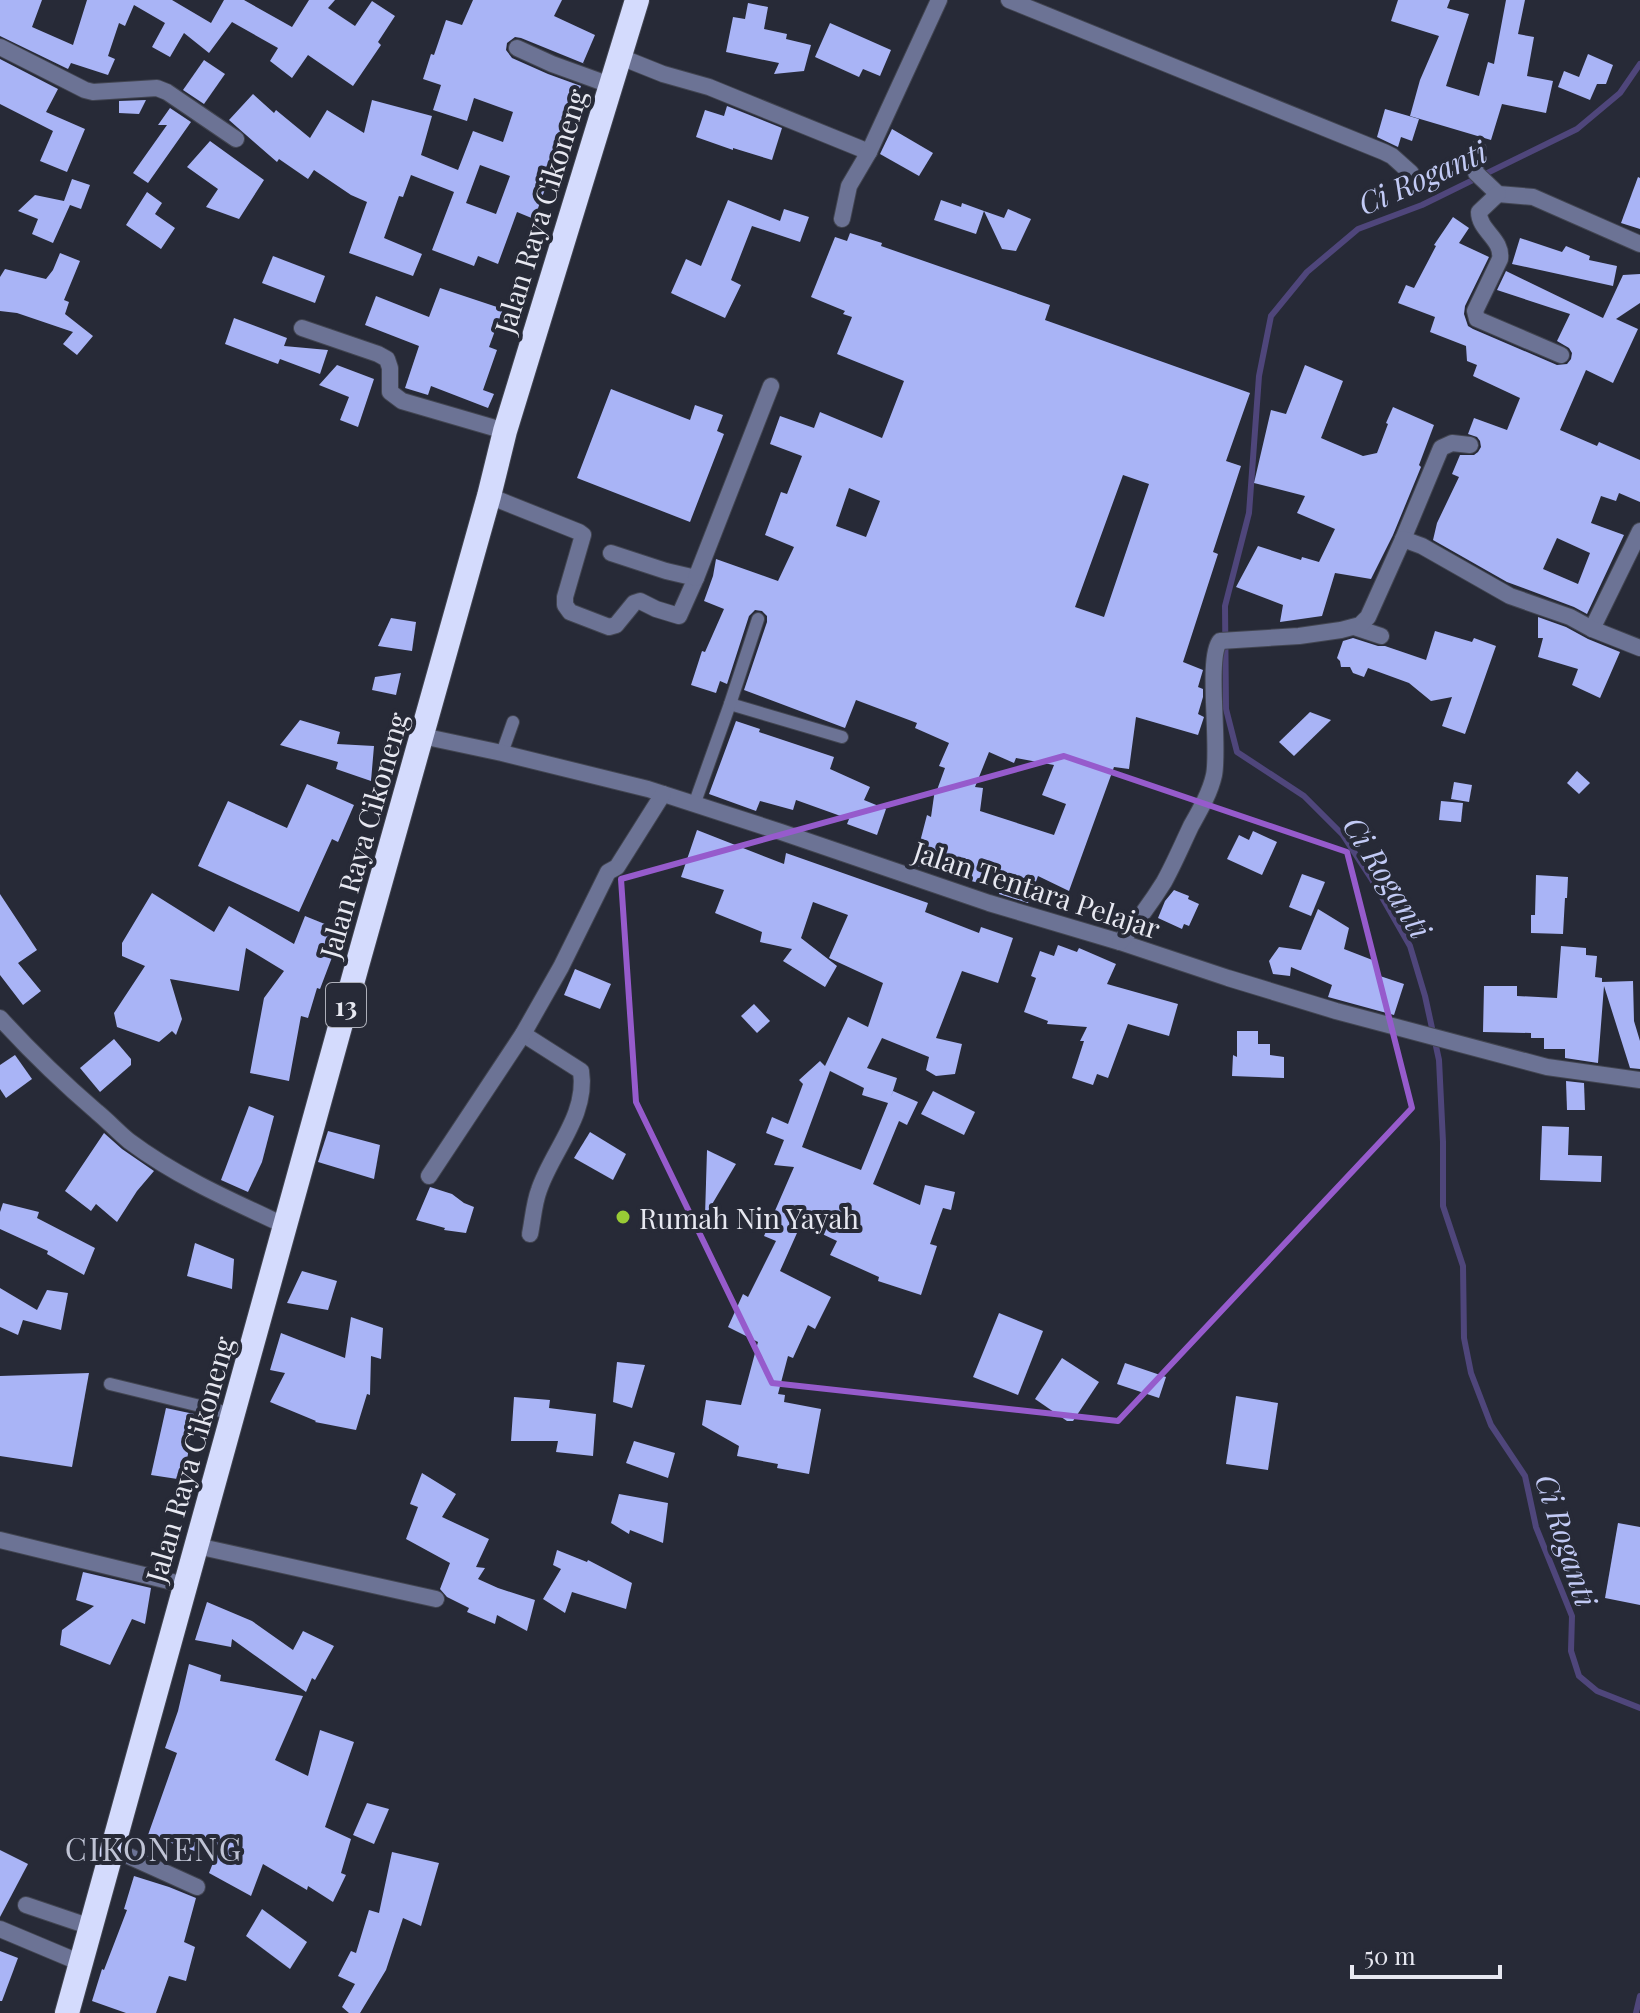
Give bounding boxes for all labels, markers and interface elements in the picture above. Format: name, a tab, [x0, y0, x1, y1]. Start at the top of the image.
street label: Jalan Raya Cikoneng	[485, 84, 595, 339]
water label: Ci Roganti	[1351, 130, 1494, 223]
street label: Jalan Raya Cikoneng	[310, 708, 416, 963]
water label: Ci Roganti	[1335, 808, 1442, 946]
street label: Jalan Tentara Pelajar	[908, 831, 1166, 947]
road number: 13	[326, 983, 366, 1027]
place label: Rumah Nin Yayah	[639, 1199, 859, 1236]
marker: Rumah Nin Yayah	[614, 1208, 632, 1226]
street label: Jalan Raya Cikoneng	[136, 1332, 242, 1587]
water label: Ci Roganti	[1527, 1469, 1607, 1612]
district label: CIKONENG	[65, 1826, 243, 1869]
scale bar	[1352, 1929, 1500, 1979]
text: 50 m	[1364, 1939, 1416, 1971]

